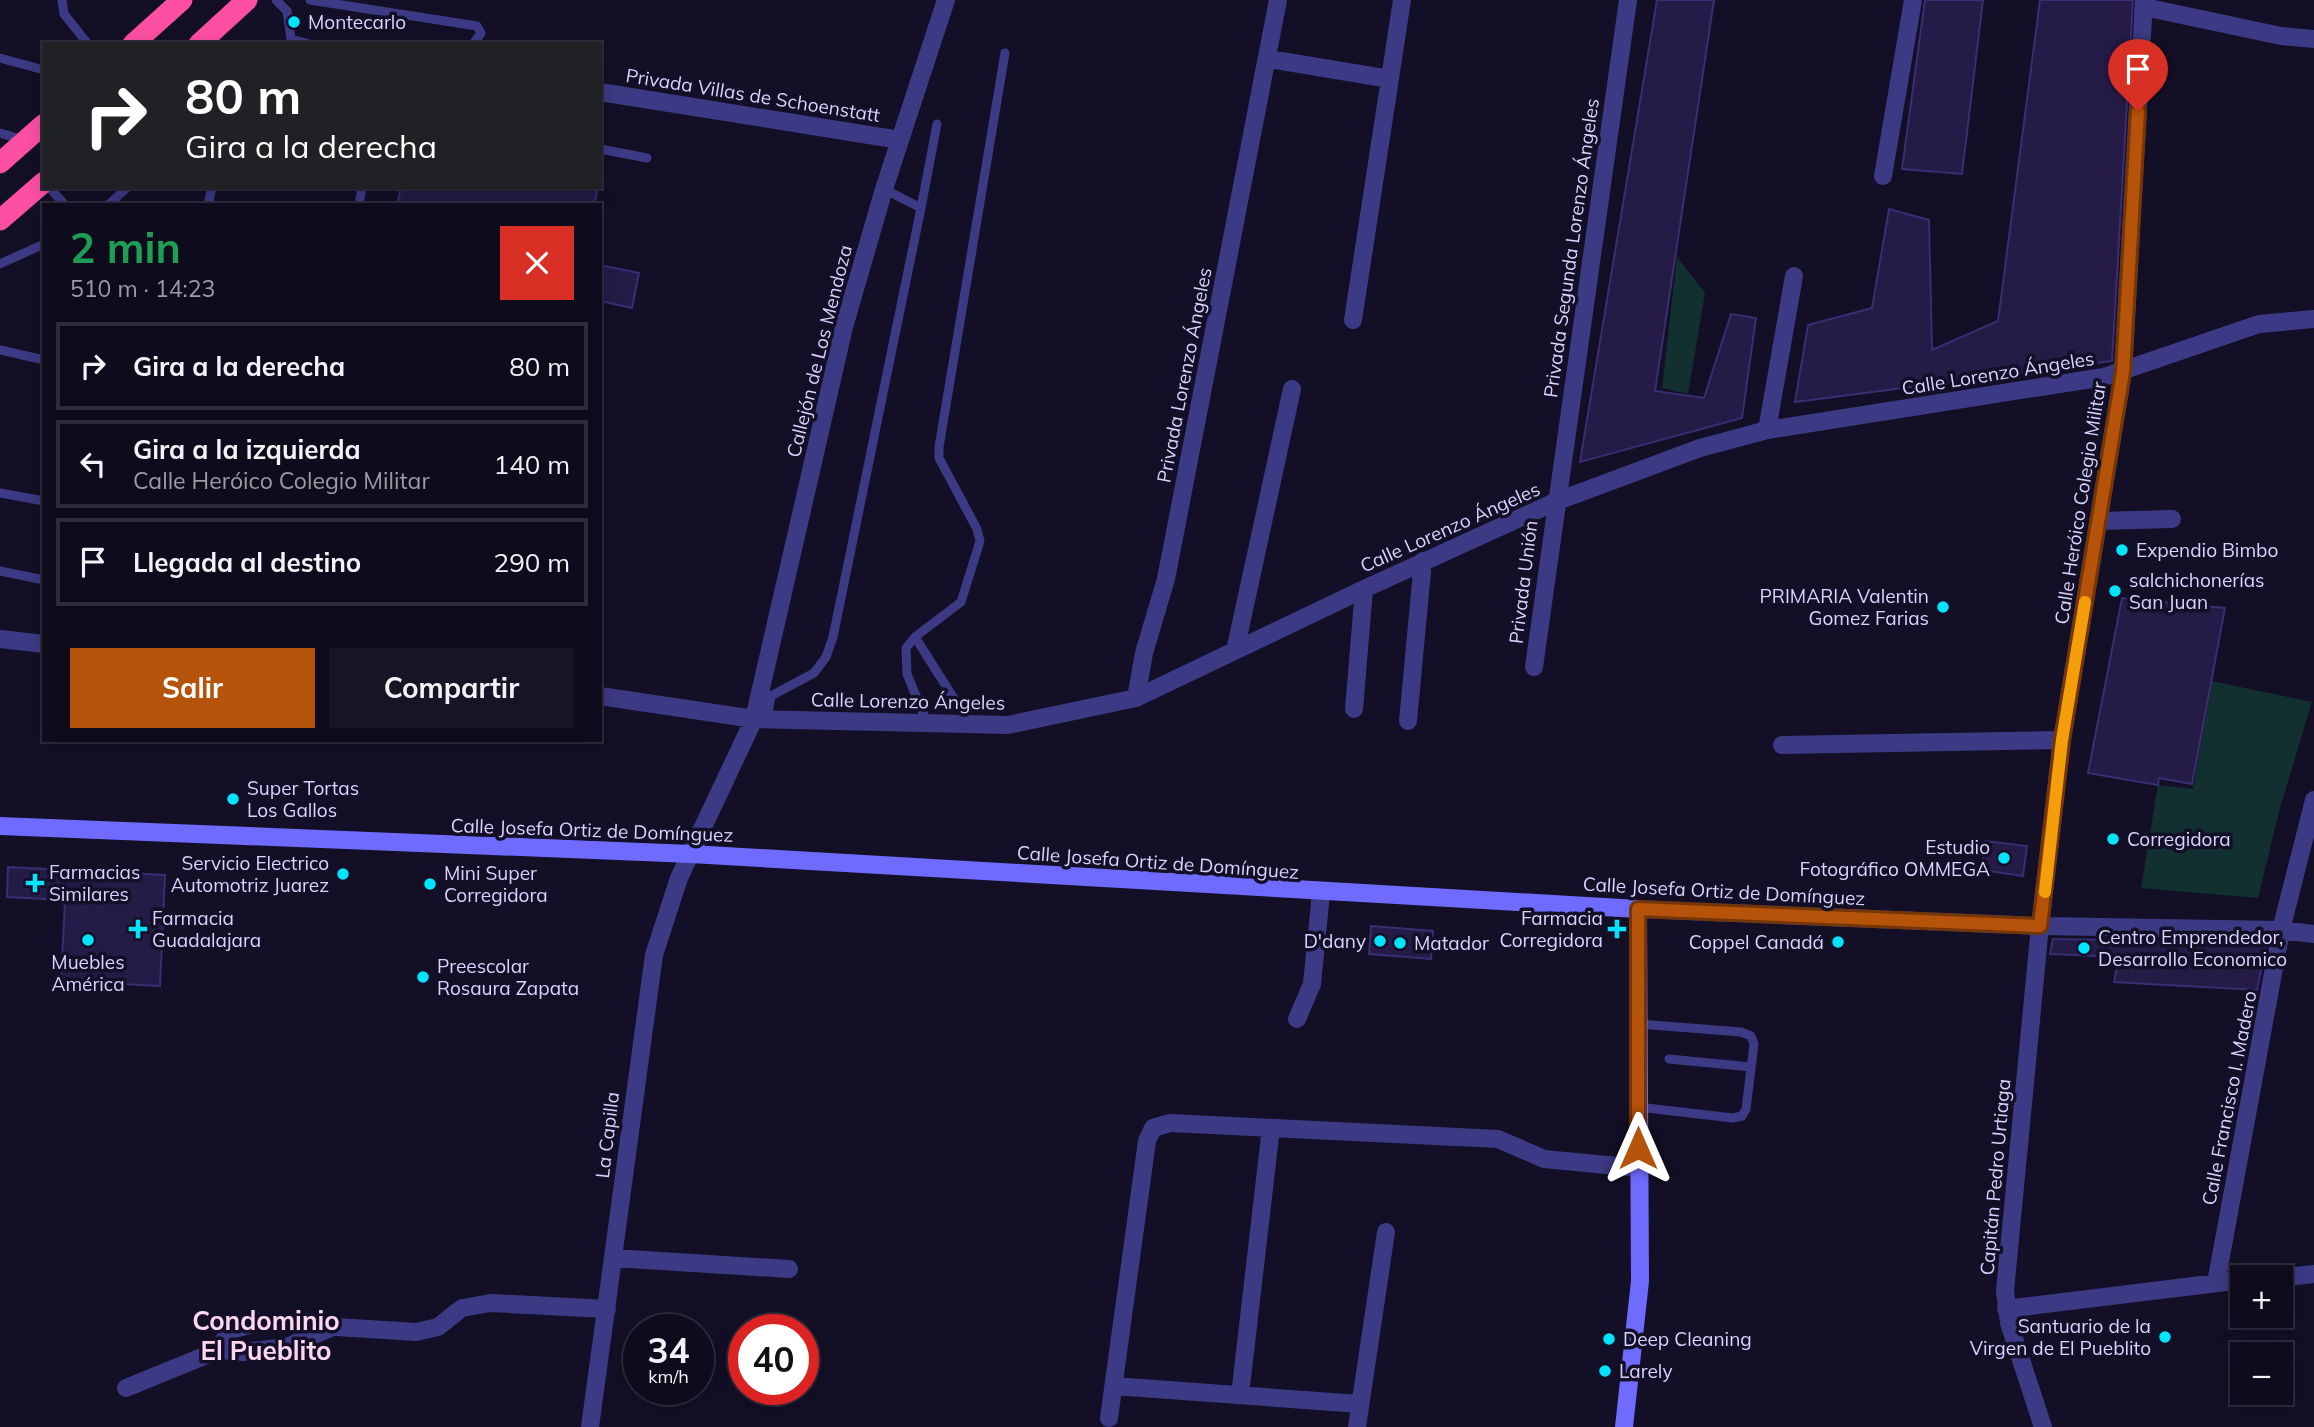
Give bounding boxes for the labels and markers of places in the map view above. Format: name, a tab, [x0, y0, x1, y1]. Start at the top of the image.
place label: Montecarlo	[308, 10, 406, 34]
marker: Montecarlo	[286, 14, 302, 30]
pin	[2108, 39, 2168, 111]
place label: Expendio Bimbo	[2136, 538, 2278, 562]
marker: Expendio Bimbo	[2114, 542, 2130, 558]
place label: salchichonerías San Juan	[2129, 568, 2265, 614]
marker: salchichonerías San Juan	[2107, 583, 2123, 599]
place label: PRIMARIA Valentin Gomez Farias	[1759, 584, 1929, 630]
marker: PRIMARIA Valentin Gomez Farias	[1935, 599, 1951, 615]
place label: Super Tortas Los Gallos	[247, 776, 359, 822]
marker: Super Tortas Los Gallos	[225, 791, 241, 807]
place label: Corregidora	[2127, 827, 2231, 851]
marker: Corregidora	[2105, 831, 2121, 847]
place label: Estudio Fotográfico OMMEGA	[1800, 835, 1990, 881]
marker: Estudio Fotográfico OMMEGA	[1996, 850, 2012, 866]
place label: Servicio Electrico Automotriz Juarez	[171, 851, 329, 897]
place label: Farmacias Similares	[49, 860, 140, 906]
place label: Mini Super Corregidora	[444, 861, 548, 907]
marker: Servicio Electrico Automotriz Juarez	[335, 866, 351, 882]
marker: Farmacias Similares	[27, 875, 43, 891]
marker: Mini Super Corregidora	[422, 876, 438, 892]
place label: Farmacia Guadalajara	[152, 906, 261, 952]
place label: Farmacia Corregidora	[1499, 906, 1603, 952]
marker: Farmacia Guadalajara	[130, 921, 146, 937]
marker: Farmacia Corregidora	[1609, 921, 1625, 937]
place label: Centro Emprendedor, Desarrollo Economico	[2098, 925, 2287, 971]
place label: D'dany	[1304, 929, 1366, 953]
place label: Coppel Canadá	[1689, 930, 1824, 954]
place label: Matador	[1414, 931, 1489, 955]
marker: Muebles América	[80, 932, 96, 948]
marker: D'dany	[1372, 933, 1388, 949]
marker: Coppel Canadá	[1830, 934, 1846, 950]
marker: Matador	[1392, 935, 1408, 951]
marker: Centro Emprendedor, Desarrollo Economico	[2076, 940, 2092, 956]
place label: Muebles América	[51, 950, 125, 996]
place label: Preescolar Rosaura Zapata	[437, 954, 579, 1000]
marker: Preescolar Rosaura Zapata	[415, 969, 431, 985]
place label: Santuario de la Virgen de El Pueblito	[1970, 1314, 2151, 1360]
place label: Deep Cleaning	[1623, 1327, 1752, 1351]
marker: Santuario de la Virgen de El Pueblito	[2157, 1329, 2173, 1345]
marker: Deep Cleaning	[1601, 1331, 1617, 1347]
place label: Larely	[1619, 1359, 1672, 1383]
marker: Larely	[1597, 1363, 1613, 1379]

